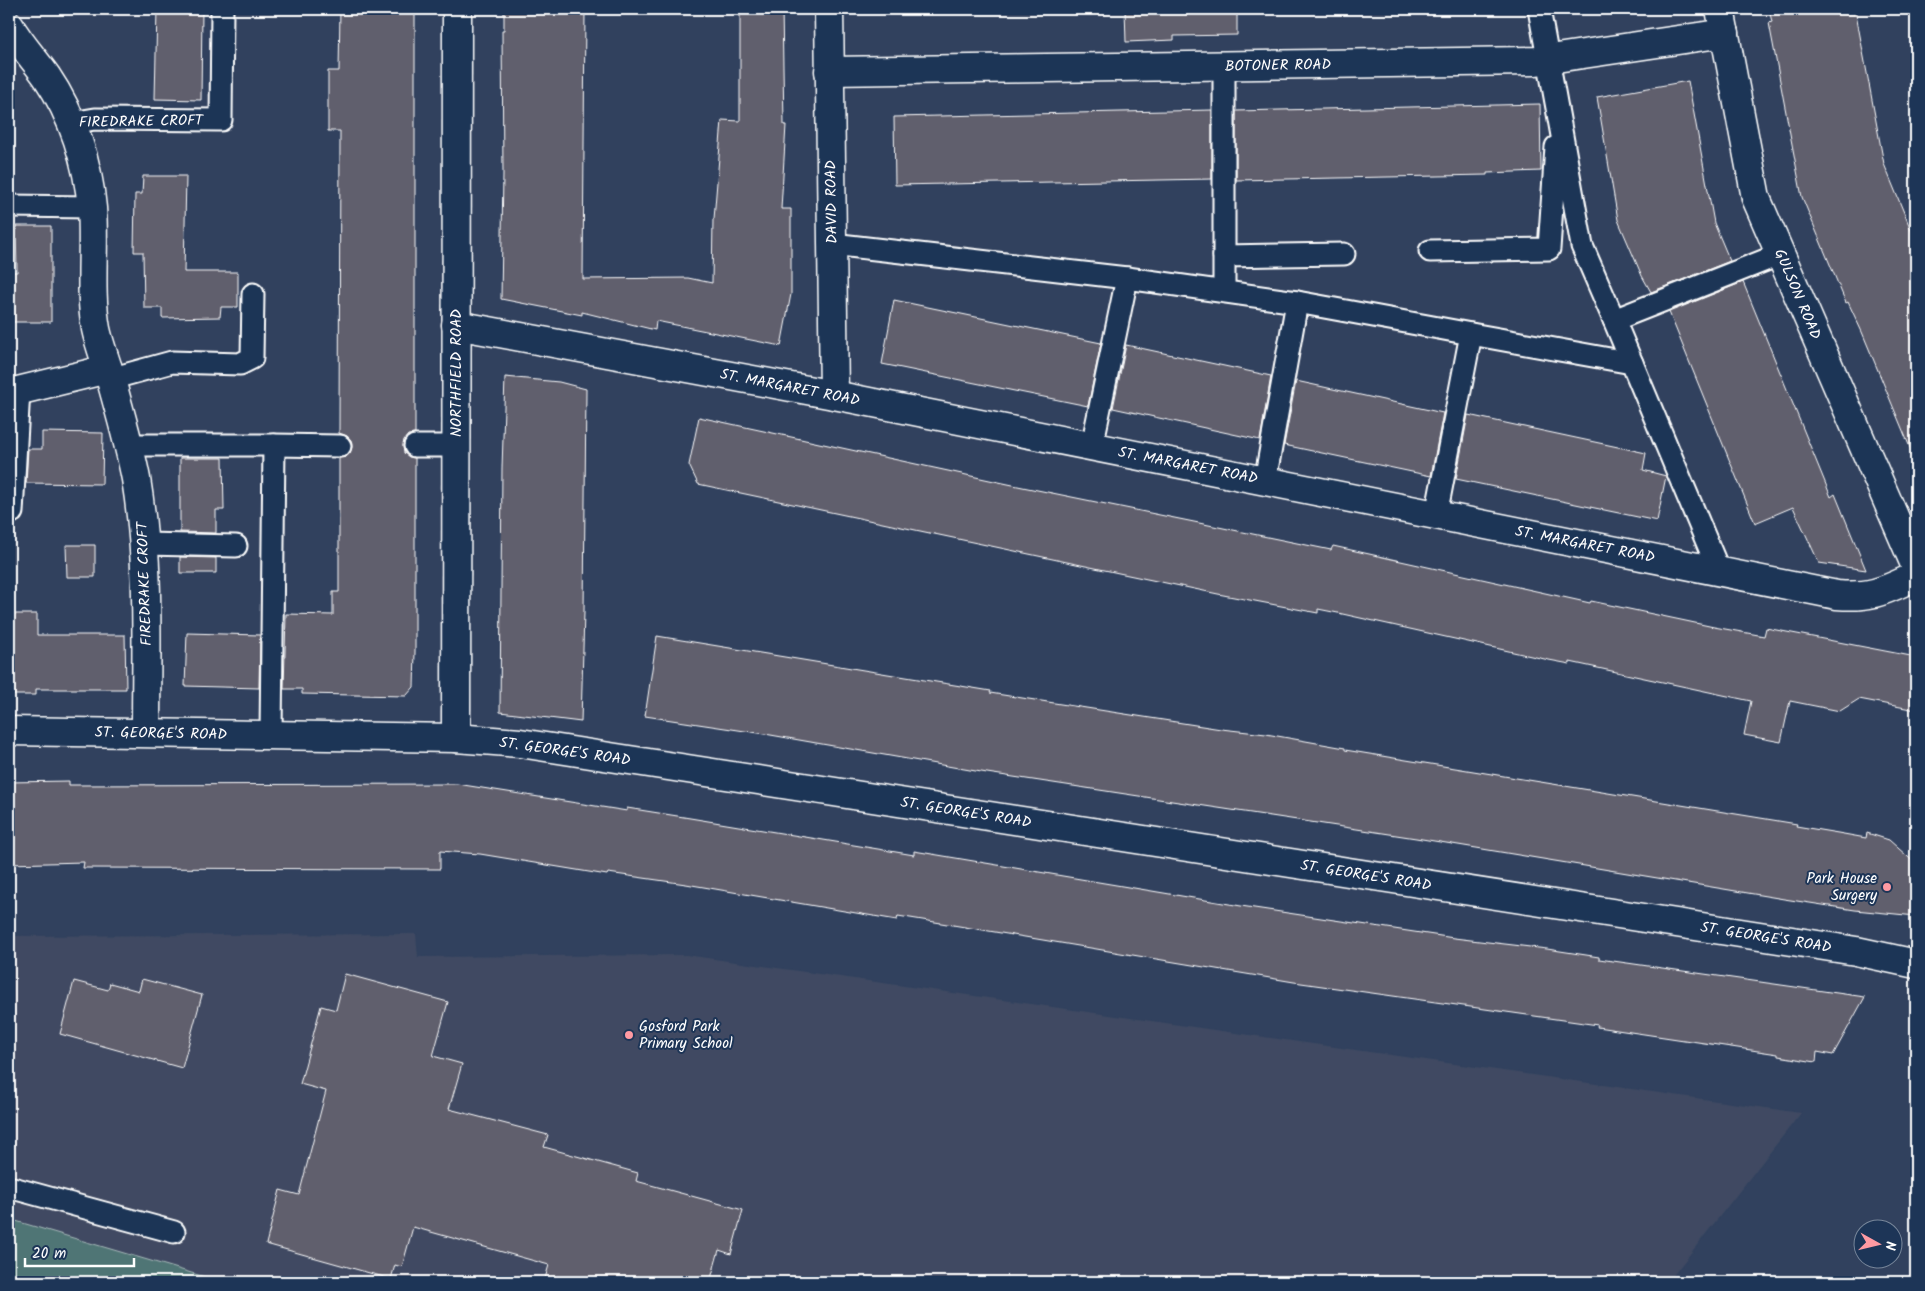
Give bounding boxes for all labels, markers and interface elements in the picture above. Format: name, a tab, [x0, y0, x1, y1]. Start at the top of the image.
street label: BOTONER ROAD	[1225, 53, 1332, 79]
street label: FIREDRAKE CROFT	[79, 109, 205, 135]
street label: DAVID ROAD	[819, 160, 845, 244]
street label: GULSON ROAD	[1767, 245, 1827, 344]
street label: NORTHFIELD ROAD	[445, 309, 469, 437]
street label: ST. MARGARET ROAD	[718, 363, 862, 413]
street label: ST. MARGARET ROAD	[1116, 441, 1260, 491]
street label: FIREDRAKE CROFT	[131, 520, 159, 646]
street label: ST. MARGARET ROAD	[1513, 520, 1657, 570]
street label: ST. GEORGE'S ROAD	[95, 721, 228, 747]
street label: ST. GEORGE'S ROAD	[498, 731, 632, 773]
street label: ST. GEORGE'S ROAD	[899, 791, 1033, 835]
street label: ST. GEORGE'S ROAD	[1299, 854, 1433, 898]
place label: Park House Surgery	[1807, 867, 1878, 908]
marker: Park House Surgery	[1881, 881, 1893, 893]
street label: ST. GEORGE'S ROAD	[1699, 916, 1833, 960]
place label: Gosford Park Primary School	[639, 1015, 733, 1056]
marker: Gosford Park Primary School	[623, 1029, 635, 1041]
north arrow	[1852, 1218, 1902, 1268]
scale bar	[25, 1236, 134, 1268]
text: N	[1878, 1240, 1901, 1252]
text: 20 m	[32, 1242, 66, 1266]

